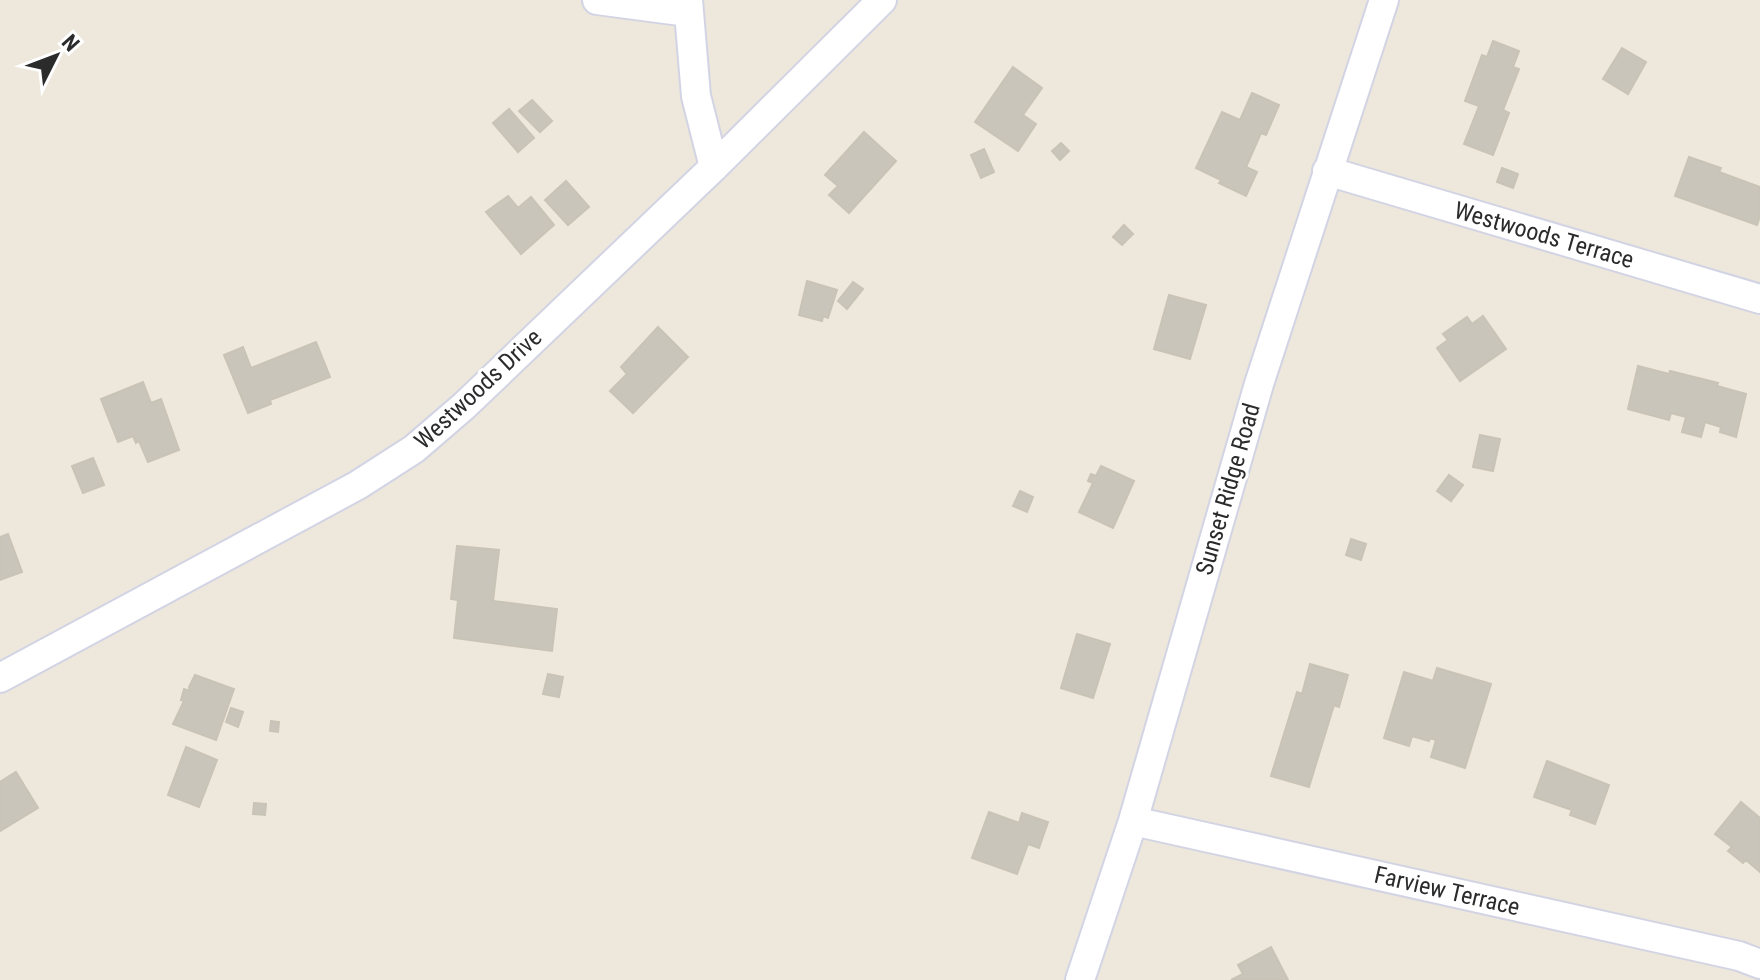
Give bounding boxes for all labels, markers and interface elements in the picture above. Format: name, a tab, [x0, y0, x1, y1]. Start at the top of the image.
north arrow	[16, 16, 96, 96]
text: N	[57, 30, 84, 56]
street label: Westwoods Terrace	[1451, 196, 1637, 274]
street label: Westwoods Drive	[409, 323, 547, 455]
street label: Sunset Ridge Road	[1190, 400, 1266, 578]
street label: Farview Terrace	[1372, 861, 1522, 921]

